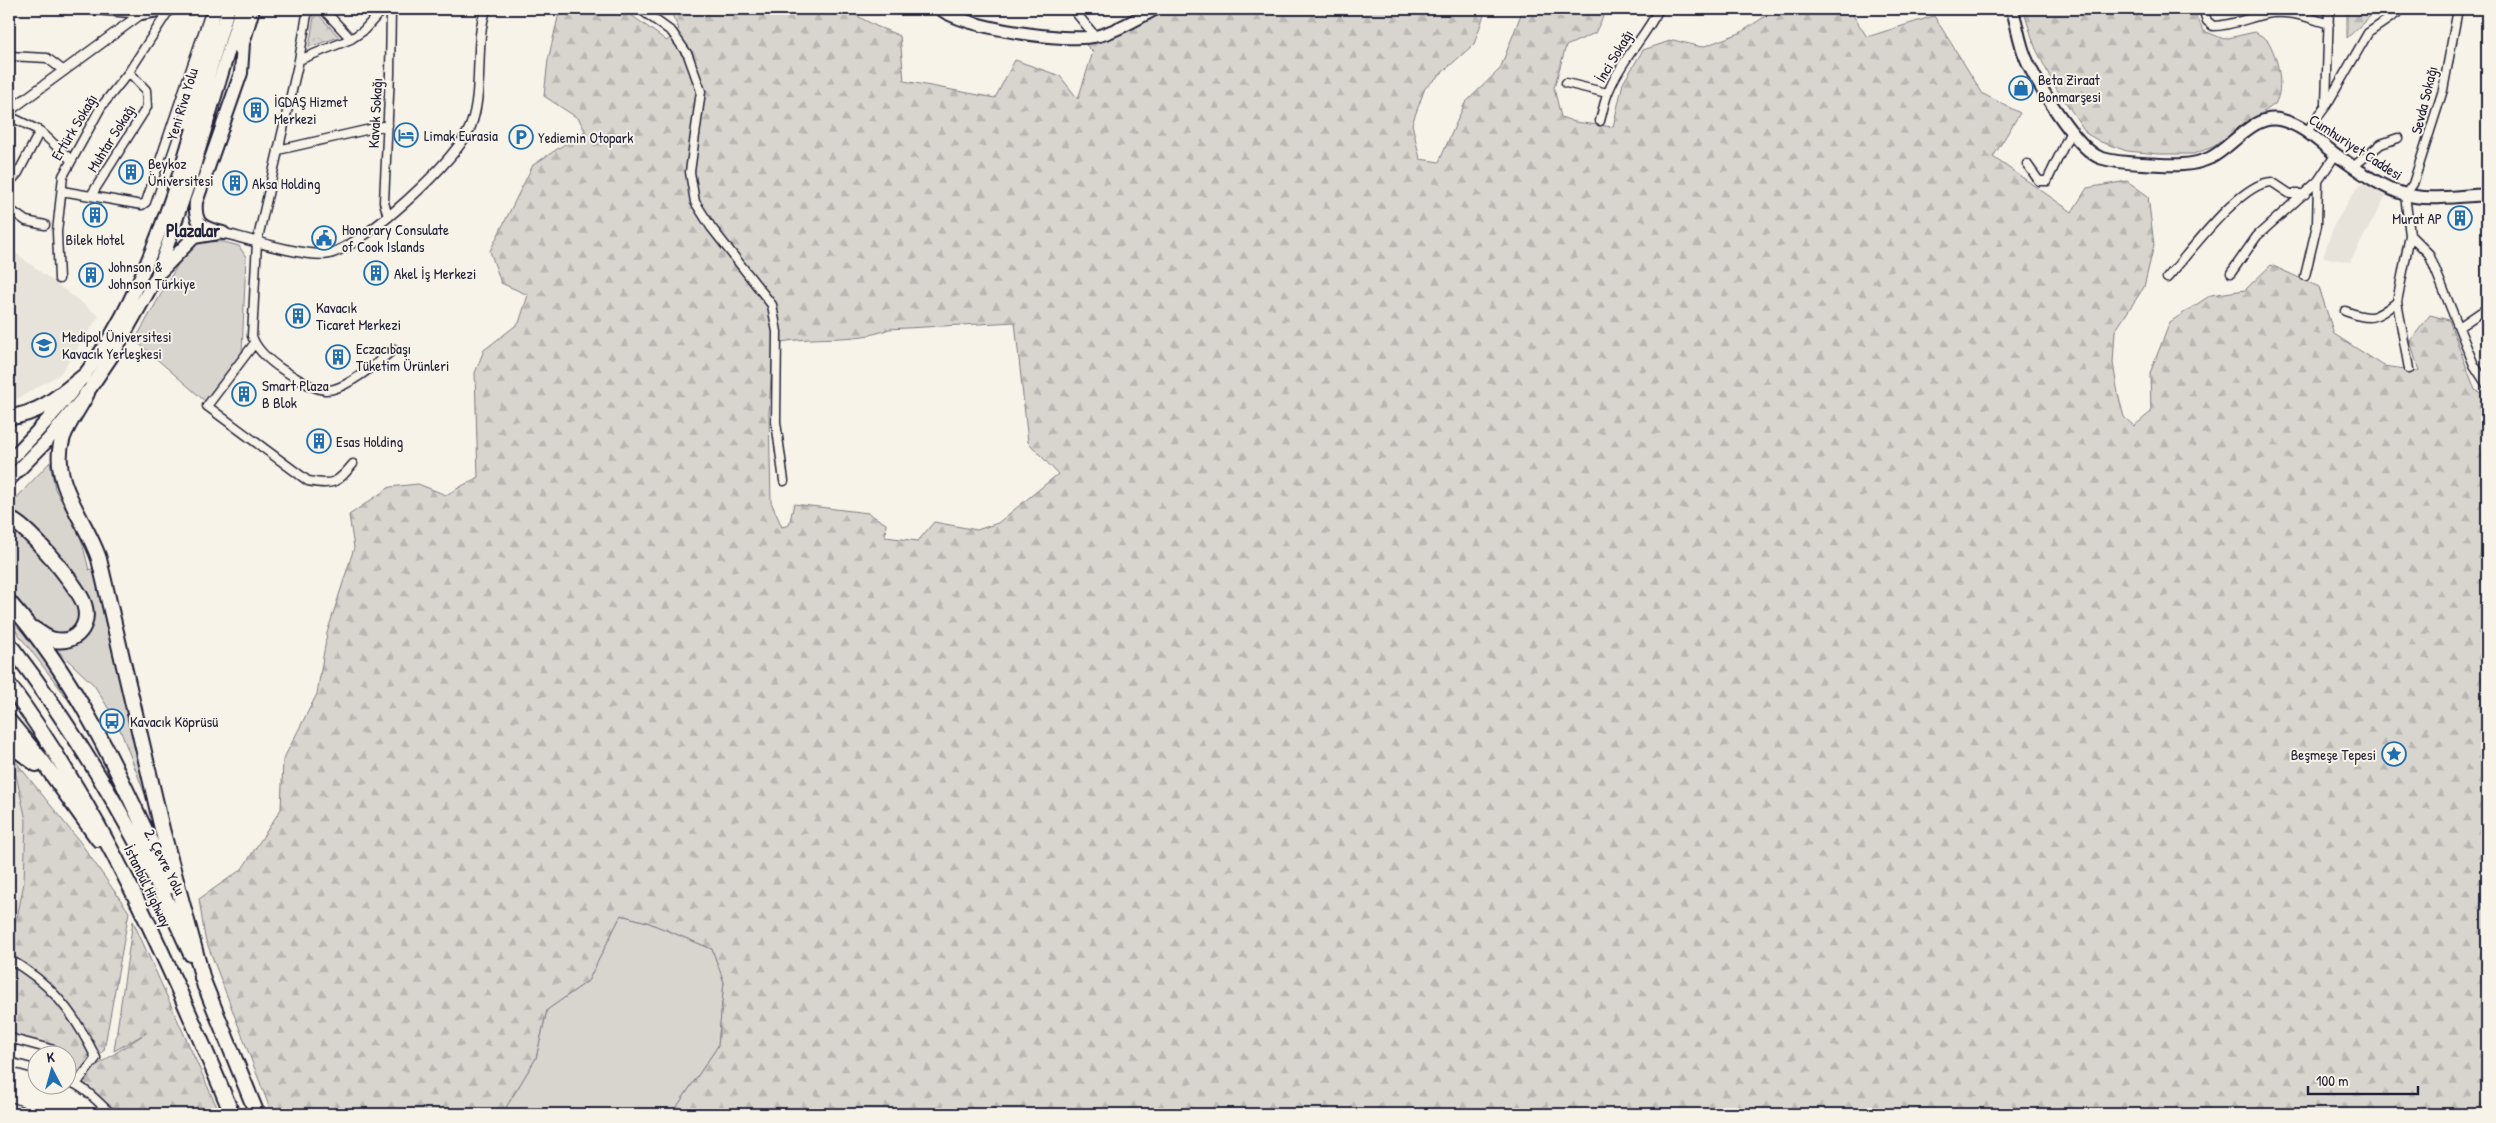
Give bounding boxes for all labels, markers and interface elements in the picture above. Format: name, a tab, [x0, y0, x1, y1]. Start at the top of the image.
street label: İnci Sokağı	[1590, 26, 1638, 86]
street label: Sevda Sokağı	[2405, 64, 2443, 136]
street label: Yeni Riva Yolu	[161, 65, 203, 143]
place label: Beta Ziraat Bonmarşesi	[2038, 69, 2101, 107]
shop icon: Beta Ziraat Bonmarşesi	[2008, 75, 2034, 101]
street label: Kavak Sokağı	[363, 77, 387, 149]
street label: Ertürk Sokağı	[46, 90, 102, 164]
place label: İGDAŞ Hizmet Merkezi	[274, 91, 348, 129]
building icon: İGDAŞ Hizmet Merkezi	[243, 97, 269, 123]
street label: Muhtar Sokağı	[82, 100, 140, 176]
street label: Cumhuriyet Caddesi	[2305, 109, 2407, 185]
hotel icon: Limak Eurasia	[393, 122, 419, 148]
parking icon: Yediemin Otopark	[508, 124, 534, 150]
place label: Limak Eurasia	[424, 125, 498, 146]
place label: Yediemin Otopark	[538, 127, 633, 148]
place label: Beykoz Üniversitesi	[148, 153, 214, 191]
building icon: Beykoz Üniversitesi	[118, 159, 144, 185]
building icon: Aksa Holding	[222, 170, 248, 196]
place label: Aksa Holding	[252, 173, 321, 194]
building icon: Bilek Hotel	[82, 202, 108, 228]
building icon: Murat AP	[2447, 205, 2473, 231]
place label: Murat AP	[2392, 208, 2442, 229]
district label: Plazalar	[166, 218, 220, 243]
place label: Honorary Consulate of Cook Islands	[342, 219, 449, 257]
public building icon: Honorary Consulate of Cook Islands	[311, 225, 337, 251]
place label: Bilek Hotel	[66, 229, 124, 250]
place label: Johnson & Johnson Türkiye	[108, 256, 195, 294]
building icon: Akel İş Merkezi	[363, 260, 389, 286]
building icon: Johnson & Johnson Türkiye	[78, 262, 104, 288]
place label: Akel İş Merkezi	[394, 263, 476, 284]
place label: Kavacık Ticaret Merkezi	[316, 297, 401, 335]
building icon: Kavacık Ticaret Merkezi	[285, 303, 311, 329]
place label: Medipol Üniversitesi Kavacık Yerleşkesi	[62, 326, 172, 364]
school or university icon: Medipol Üniversitesi Kavacık Yerleşkesi	[31, 332, 57, 358]
place label: Eczacıbaşı Tüketim Ürünleri	[356, 338, 449, 376]
building icon: Eczacıbaşı Tüketim Ürünleri	[325, 344, 351, 370]
place label: Smart Plaza B Blok	[262, 375, 329, 413]
building icon: Smart Plaza B Blok	[231, 381, 257, 407]
building icon: Esas Holding	[306, 428, 332, 454]
place label: Esas Holding	[336, 431, 404, 452]
bus stop icon: Kavacık Köprüsü	[99, 708, 125, 734]
place label: Kavacık Köprüsü	[130, 711, 218, 732]
place icon: Beşmeşe Tepesi	[2381, 741, 2407, 767]
place label: Beşmeşe Tepesi	[2291, 744, 2376, 765]
street label: 2. Çevre Yolu	[139, 825, 191, 899]
street label: İstanbul Highway	[119, 841, 177, 931]
north arrow	[28, 1046, 78, 1096]
text: K	[46, 1047, 56, 1066]
scale bar	[2308, 1063, 2418, 1095]
text: 100 m	[2316, 1070, 2349, 1091]

